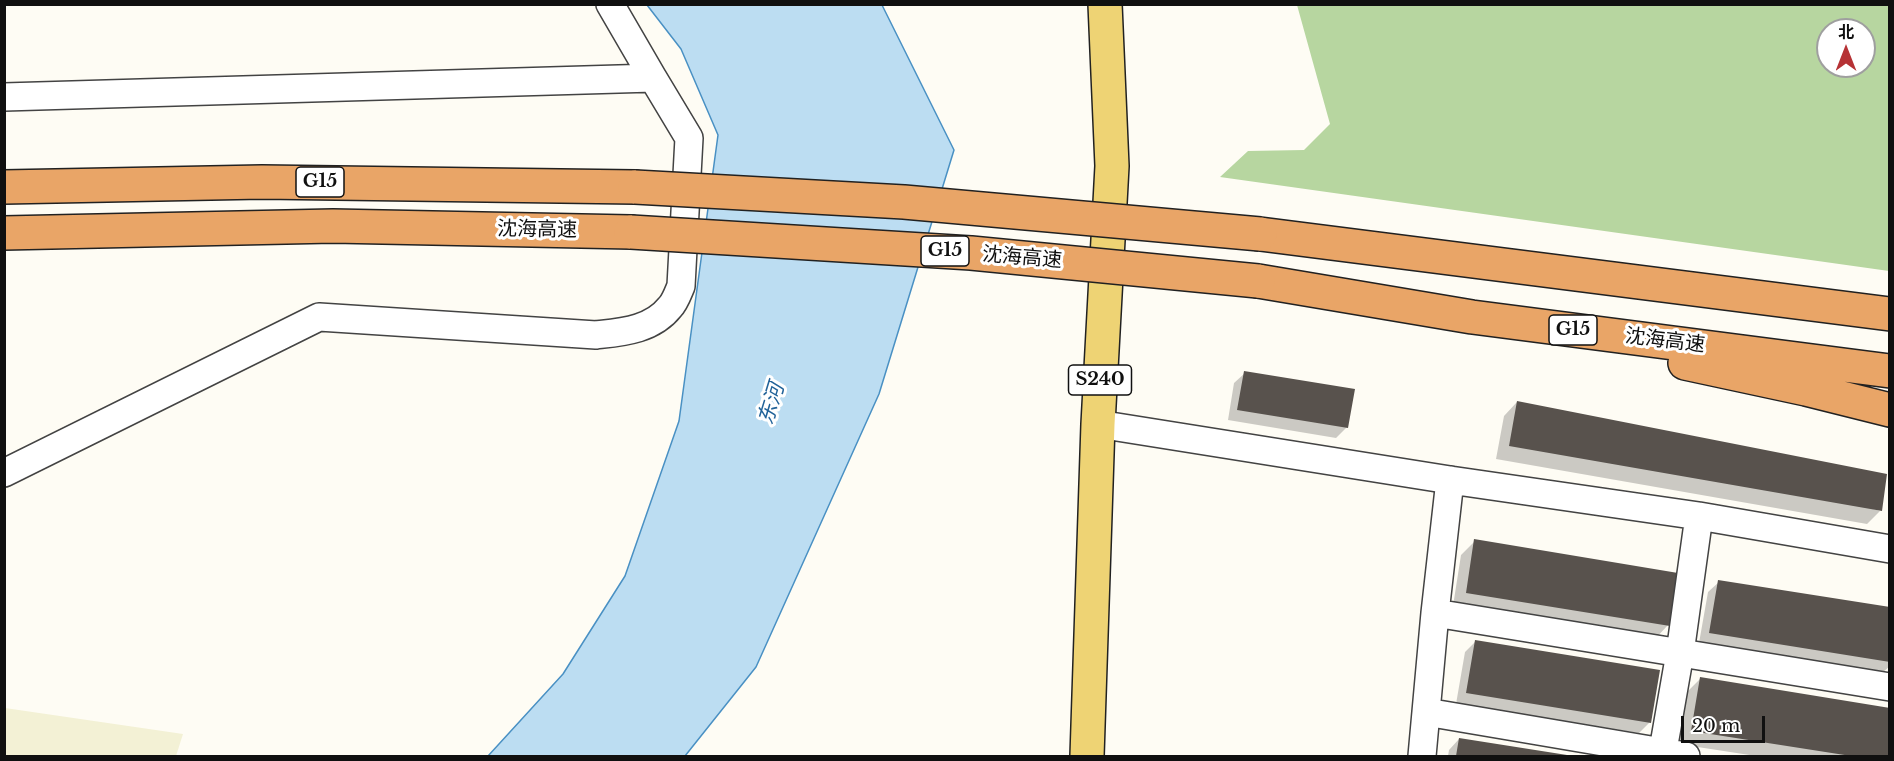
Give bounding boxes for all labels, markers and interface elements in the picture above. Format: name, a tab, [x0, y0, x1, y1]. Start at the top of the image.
north arrow	[1816, 18, 1876, 78]
text: 北	[1838, 22, 1854, 42]
road number: G15	[296, 167, 344, 197]
street label: 沈海高速	[497, 217, 577, 243]
road number: G15	[921, 236, 969, 266]
street label: 沈海高速	[981, 243, 1063, 273]
road number: G15	[1549, 315, 1597, 345]
street label: 沈海高速	[1624, 324, 1706, 358]
road number: S240	[1068, 365, 1132, 395]
water label: 东河	[754, 380, 790, 428]
scale bar	[1684, 704, 1768, 742]
text: 20 m	[1692, 715, 1740, 737]

